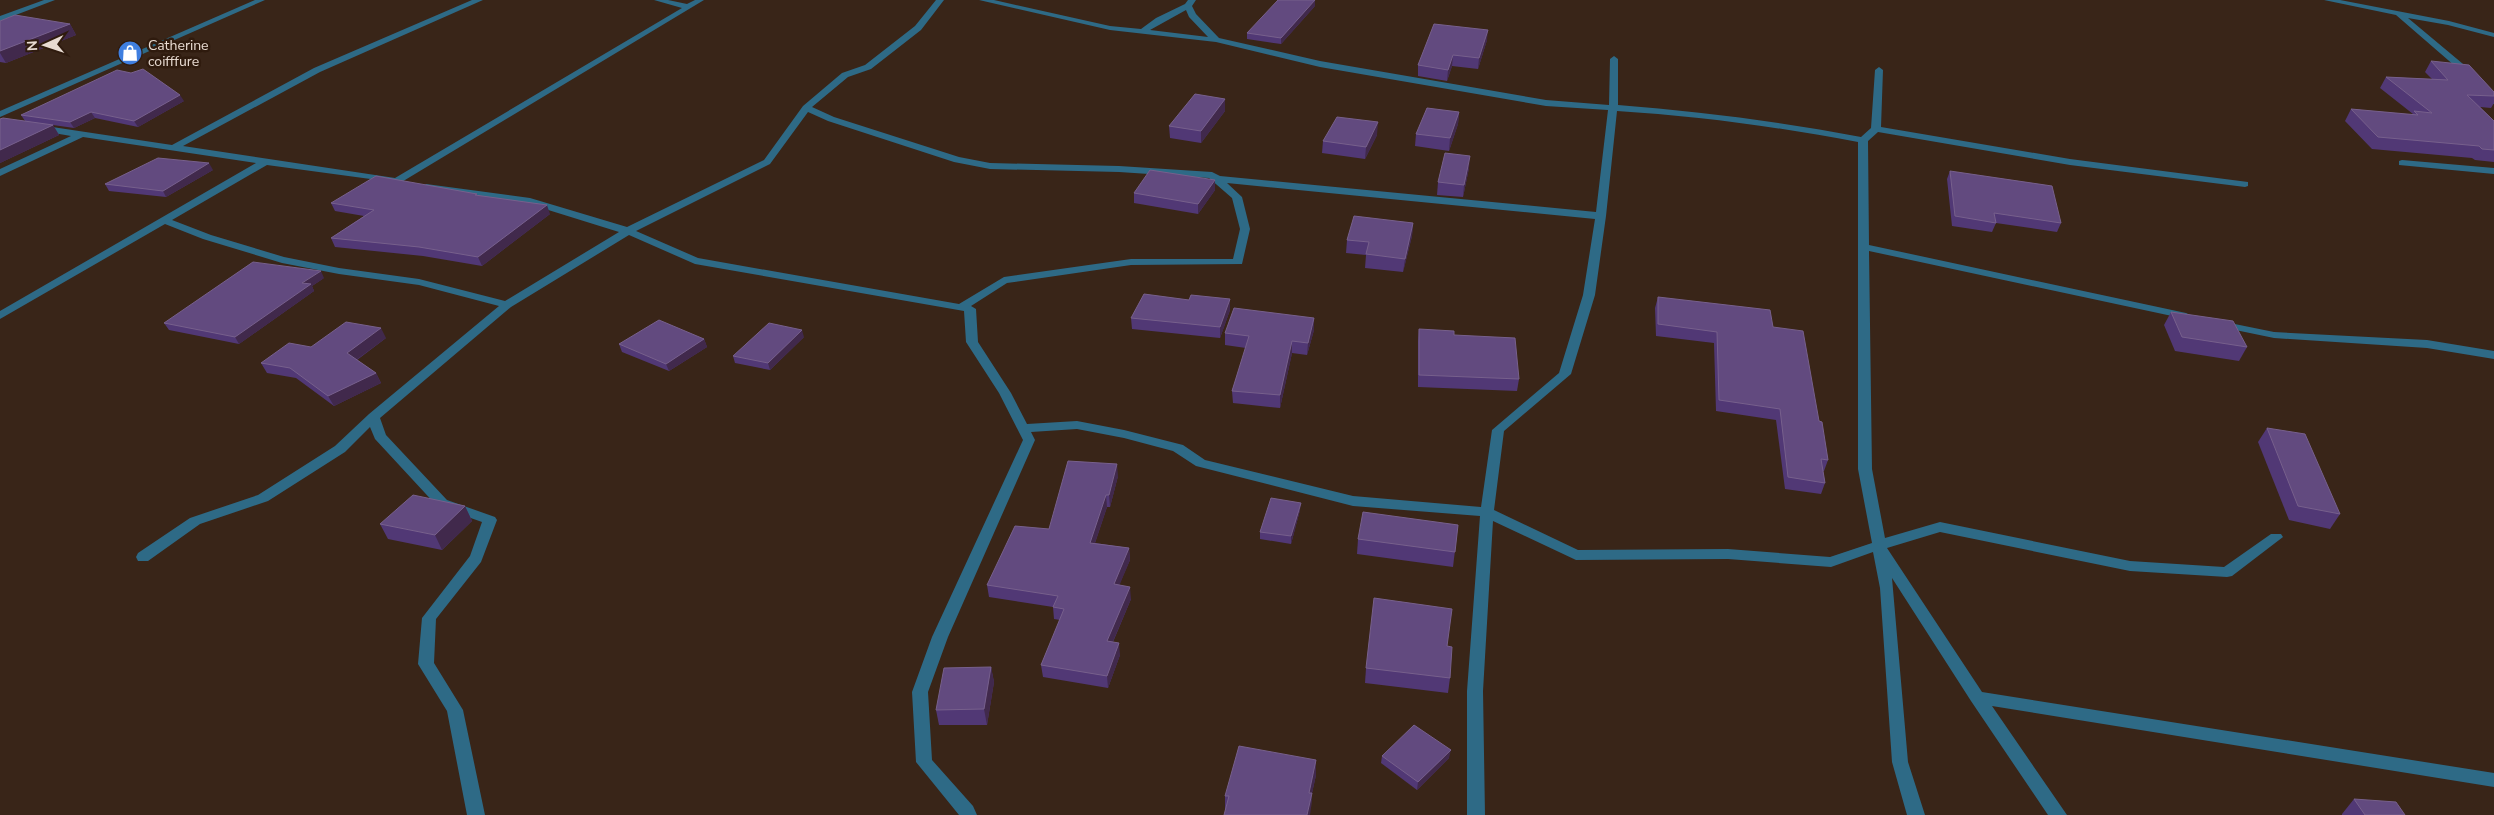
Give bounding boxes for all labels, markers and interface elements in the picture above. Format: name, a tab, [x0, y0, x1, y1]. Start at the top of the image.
north arrow	[20, 20, 70, 70]
place label: Catherine coifffure	[148, 36, 209, 71]
text: N	[23, 40, 42, 51]
shop icon: Catherine coifffure	[117, 40, 143, 66]

